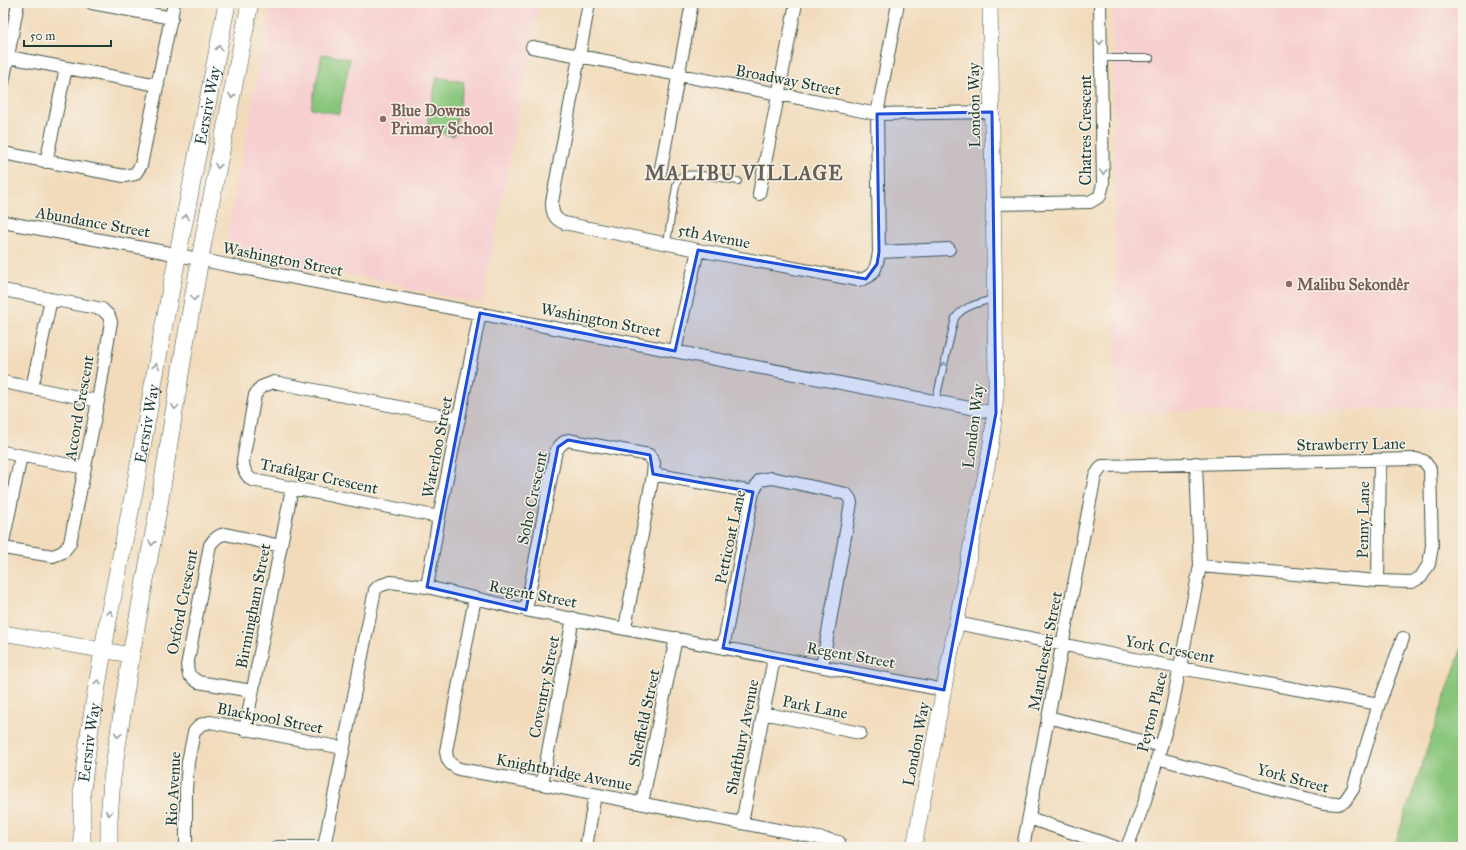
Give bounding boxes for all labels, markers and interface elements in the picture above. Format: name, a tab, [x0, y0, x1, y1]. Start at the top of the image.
scale bar	[24, 22, 111, 48]
text: 50 m	[30, 29, 55, 43]
one-way arrow	[1096, 39, 1105, 45]
one-way arrow	[214, 45, 222, 51]
street label: Broadway Street	[734, 60, 843, 100]
street label: London Way	[964, 62, 984, 148]
street label: Eersriv Way	[190, 64, 224, 146]
street label: Chatres Crescent	[1076, 74, 1095, 186]
one-way arrow	[229, 93, 237, 99]
place label: Blue Downs Primary School	[391, 101, 494, 139]
marker: Blue Downs Primary School	[378, 114, 388, 124]
district label: MALIBU VILLAGE	[644, 161, 844, 185]
one-way arrow	[215, 163, 223, 169]
one-way arrow	[1099, 169, 1107, 175]
street label: Abundance Street	[33, 202, 152, 241]
one-way arrow	[181, 213, 190, 220]
street label: 5th Avenue	[676, 220, 752, 252]
street label: Washington Street	[221, 238, 345, 281]
place label: Malibu Sekondêr	[1297, 275, 1410, 294]
marker: Malibu Sekondêr	[1284, 279, 1294, 289]
one-way arrow	[190, 295, 198, 301]
street label: Washington Street	[539, 299, 663, 342]
street label: Accord Crescent	[60, 353, 98, 463]
one-way arrow	[939, 361, 947, 368]
one-way arrow	[152, 362, 160, 369]
street label: Eersriv Way	[130, 382, 163, 465]
street label: London Way	[958, 382, 988, 470]
street label: Waterloo Street	[418, 394, 456, 499]
one-way arrow	[171, 404, 180, 410]
street label: Strawberry Lane	[1296, 434, 1406, 454]
street label: Soho Crescent	[513, 449, 551, 546]
street label: Trafalgar Crescent	[258, 454, 380, 499]
street label: Penny Lane	[1353, 481, 1373, 559]
street label: Petticoat Lane	[711, 488, 749, 586]
one-way arrow	[148, 540, 157, 546]
street label: Birmingham Street	[232, 541, 276, 670]
street label: Oxford Crescent	[162, 547, 202, 656]
street label: Regent Street	[487, 576, 579, 613]
street label: Manchester Street	[1024, 589, 1066, 712]
one-way arrow	[105, 610, 114, 616]
street label: York Crescent	[1124, 631, 1217, 667]
street label: Coventry Street	[525, 634, 563, 740]
street label: Regent Street	[805, 638, 897, 673]
street label: Sheffield Street	[624, 667, 664, 769]
street label: Peyton Place	[1133, 669, 1171, 754]
street label: Shaftbury Avenue	[721, 677, 763, 796]
one-way arrow	[94, 679, 102, 685]
street label: Park Lane	[781, 691, 850, 723]
street label: Blackpool Street	[215, 698, 325, 738]
street label: London Way	[899, 700, 934, 788]
street label: Eersriv Way	[74, 701, 104, 783]
one-way arrow	[114, 732, 123, 738]
street label: Knightbridge Avenue	[494, 750, 634, 796]
street label: Rio Avenue	[162, 751, 184, 827]
street label: York Street	[1255, 759, 1331, 797]
one-way arrow	[105, 810, 114, 816]

